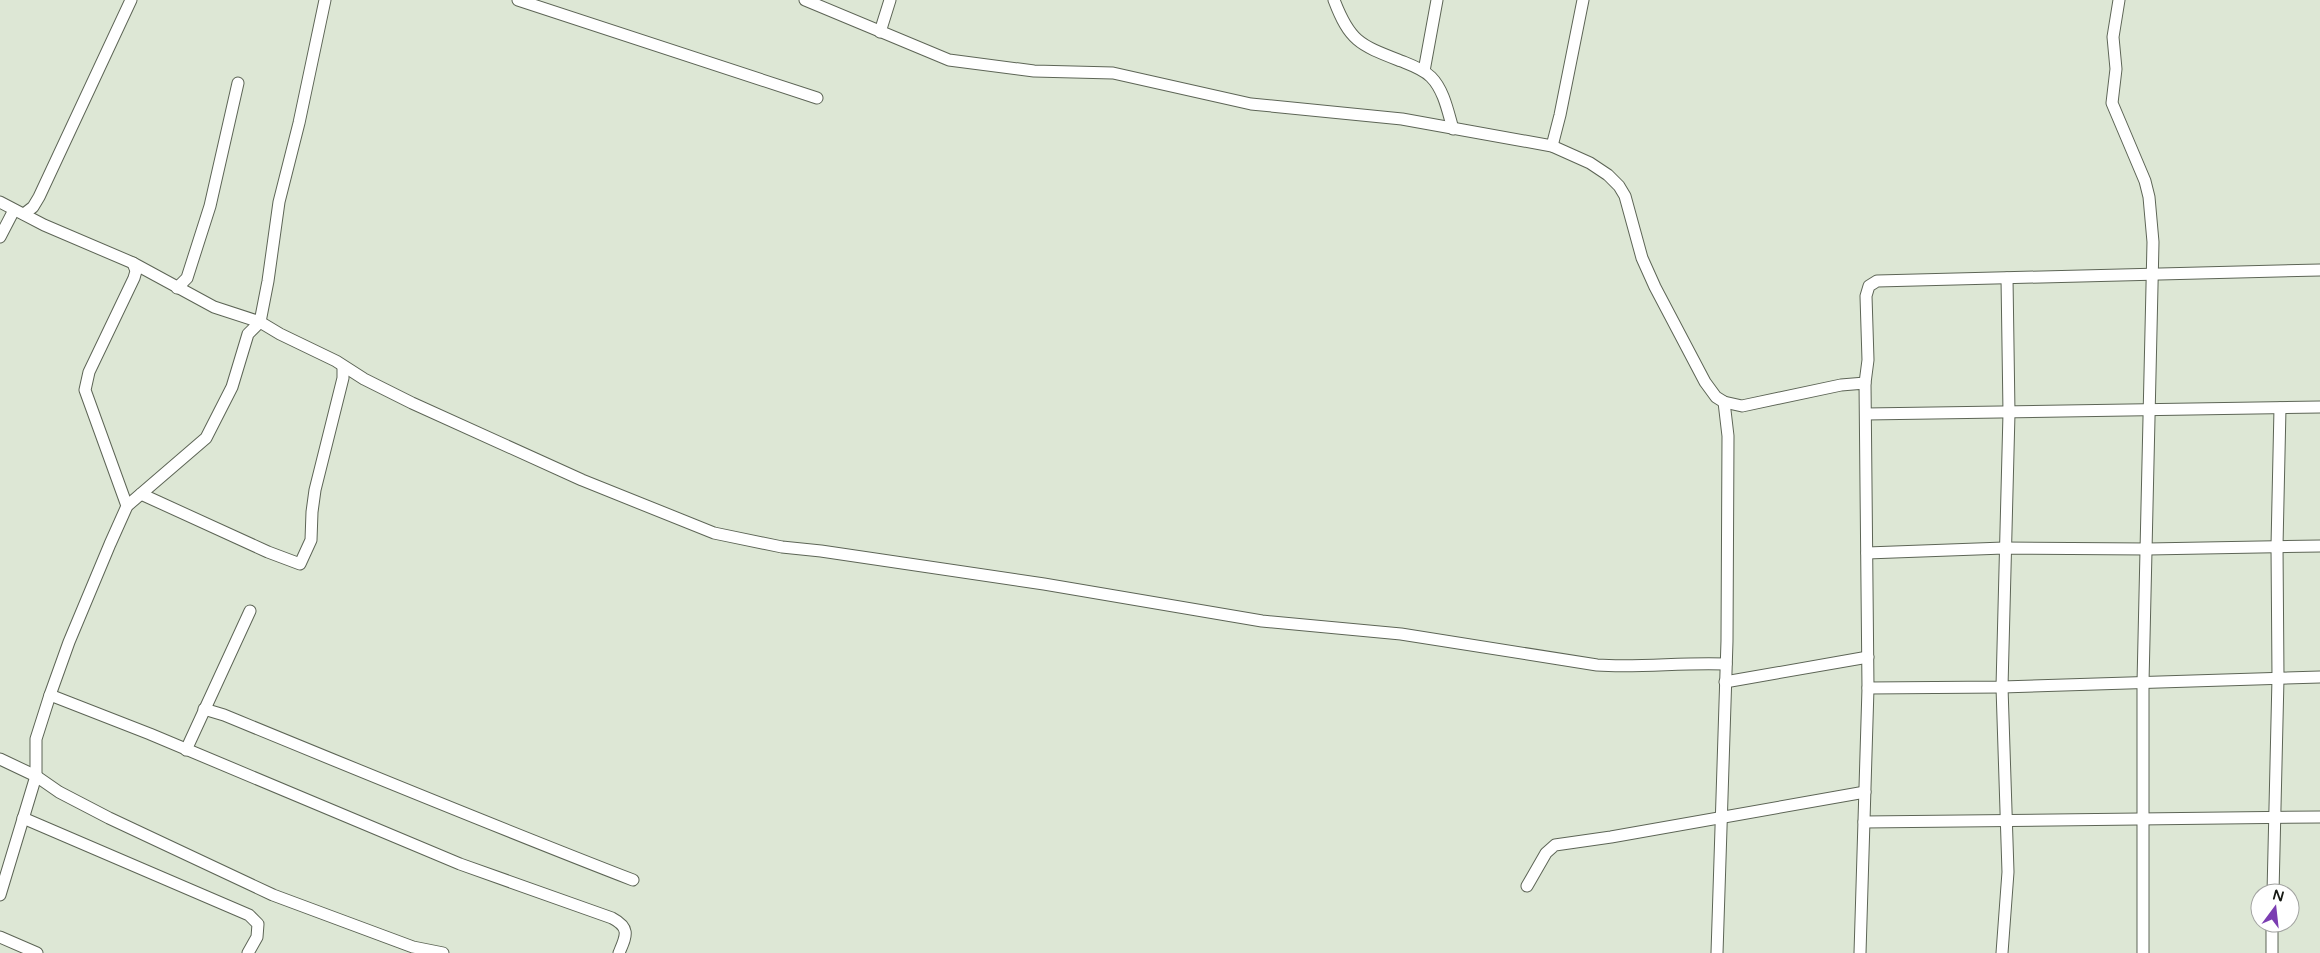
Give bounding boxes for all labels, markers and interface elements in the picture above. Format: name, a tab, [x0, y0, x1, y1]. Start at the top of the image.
north arrow	[2250, 883, 2300, 933]
text: N	[2271, 886, 2286, 906]

